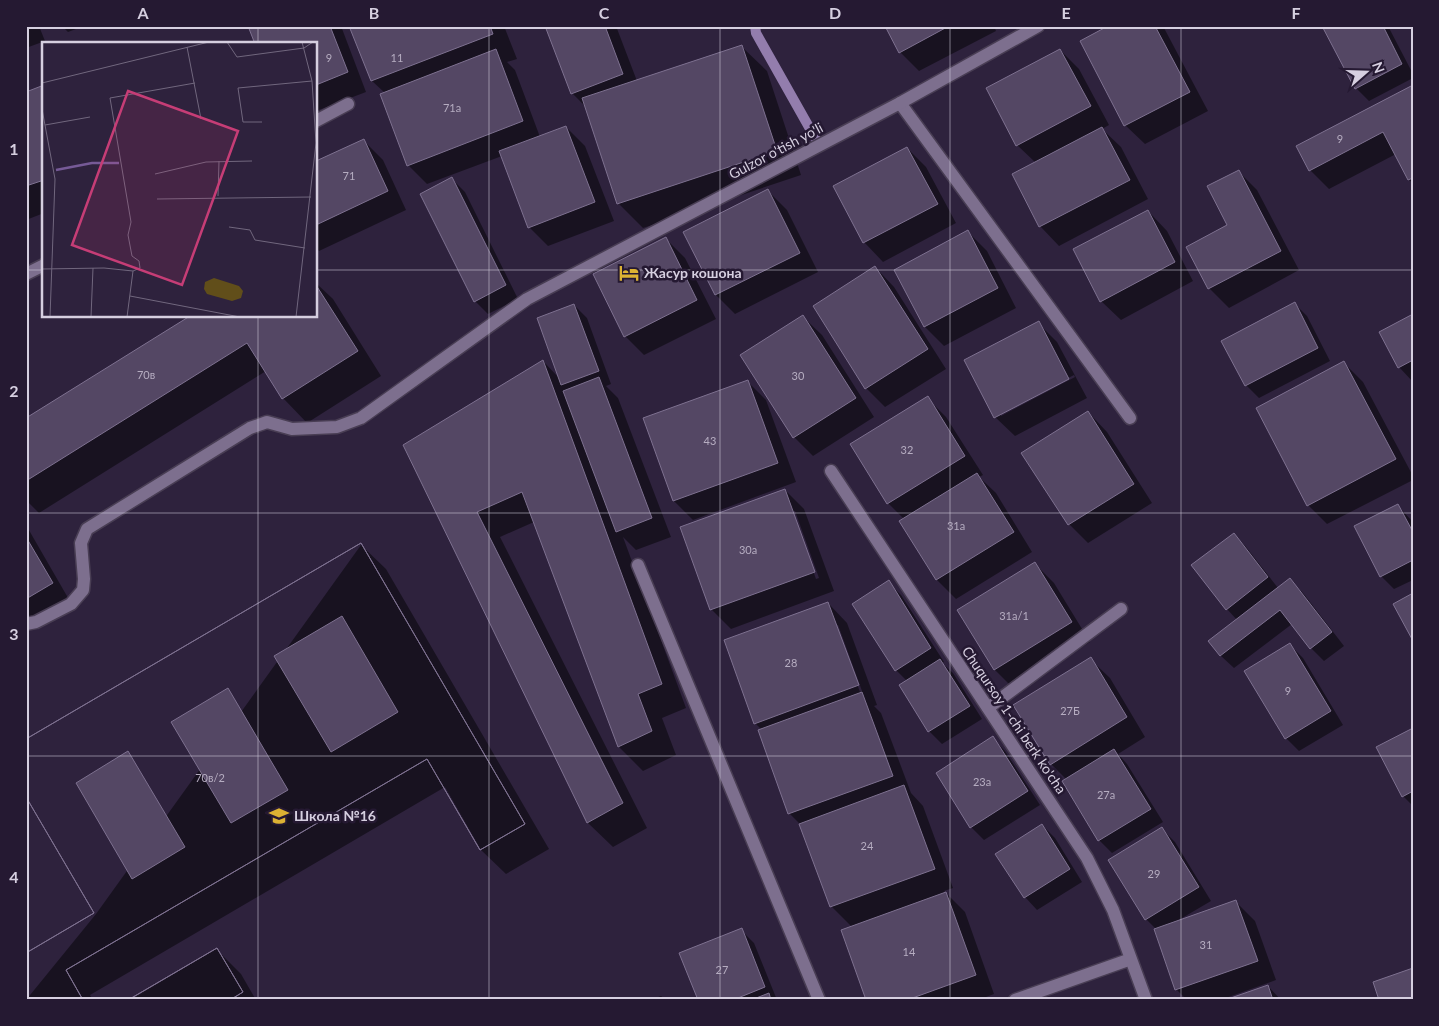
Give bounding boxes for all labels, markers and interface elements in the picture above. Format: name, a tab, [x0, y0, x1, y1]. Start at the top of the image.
text: A	[136, 3, 149, 22]
text: B	[369, 3, 379, 22]
text: C	[599, 3, 610, 22]
text: D	[829, 3, 841, 22]
text: E	[1061, 3, 1071, 22]
text: F	[1291, 3, 1301, 22]
inset map	[42, 42, 318, 318]
north arrow	[1342, 48, 1392, 98]
house number: 9	[326, 51, 332, 64]
house number: 11	[391, 51, 403, 64]
text: N	[1369, 59, 1389, 75]
house number: 71a	[443, 101, 461, 114]
street label: Gulzor o'tish yo'li	[726, 119, 826, 183]
house number: 9	[1337, 132, 1343, 145]
text: 1	[9, 139, 19, 158]
house number: 71	[343, 169, 355, 182]
hotel icon: Жасур кошона	[618, 262, 640, 284]
place label: Жасур кошона	[644, 264, 742, 281]
house number: 70в	[137, 368, 155, 381]
house number: 30	[792, 369, 805, 382]
text: 2	[9, 381, 19, 400]
house number: 43	[704, 434, 716, 447]
house number: 32	[901, 443, 913, 456]
house number: 31a	[947, 519, 965, 532]
house number: 30a	[739, 543, 757, 556]
house number: 31a/1	[999, 609, 1029, 622]
text: 3	[9, 624, 19, 643]
street label: Chuqursoy 1-chi berk ko'cha	[959, 643, 1070, 797]
house number: 28	[785, 656, 797, 669]
house number: 9	[1285, 684, 1291, 697]
house number: 27Б	[1060, 704, 1080, 717]
house number: 70в/2	[195, 771, 225, 784]
house number: 23a	[973, 775, 991, 788]
house number: 27a	[1097, 788, 1115, 801]
school or university icon: Школа №16	[268, 805, 290, 827]
place label: Школа №16	[294, 807, 376, 824]
house number: 24	[861, 839, 874, 852]
text: 4	[9, 867, 19, 886]
house number: 29	[1148, 867, 1160, 880]
house number: 31	[1200, 938, 1212, 951]
house number: 14	[903, 945, 916, 958]
house number: 27	[716, 963, 728, 976]

